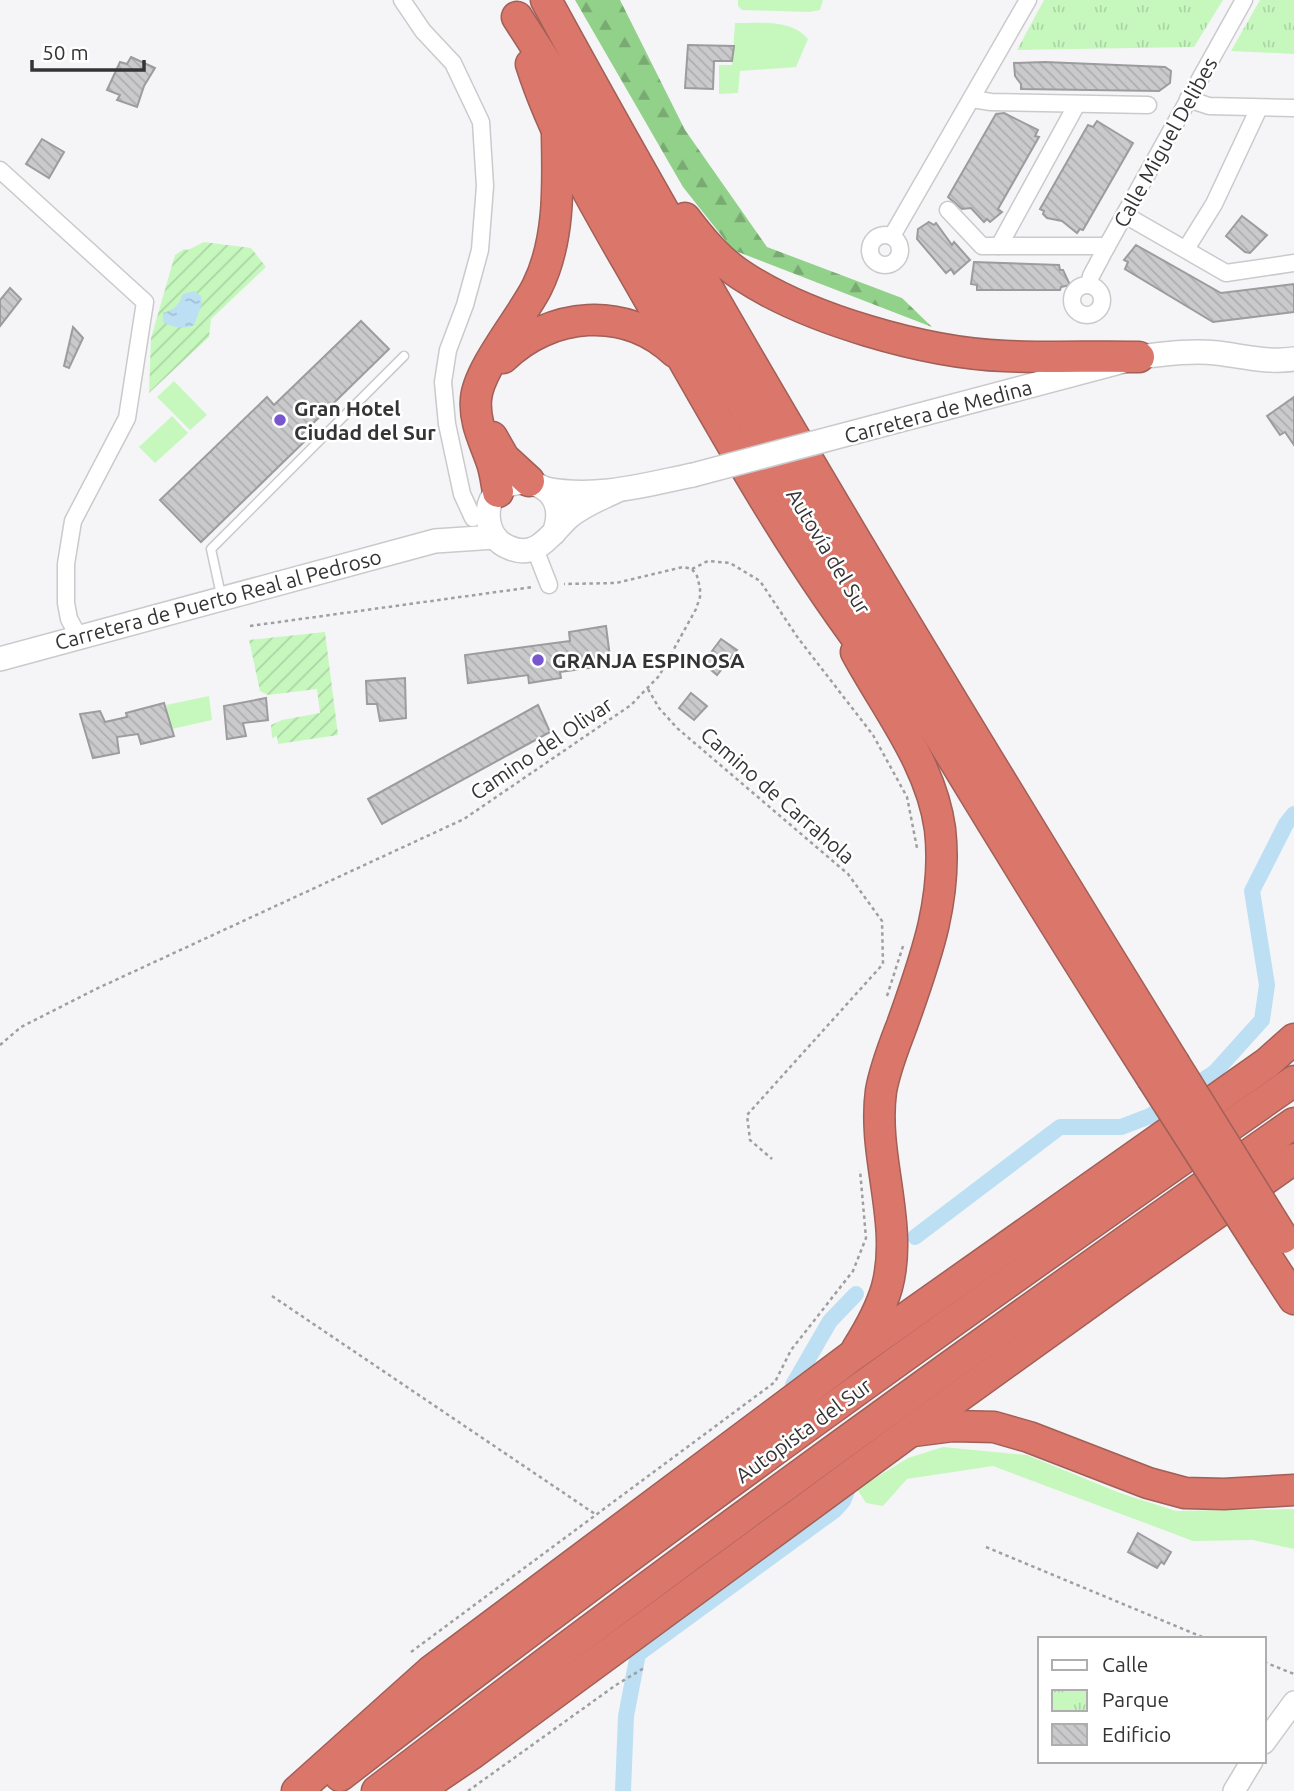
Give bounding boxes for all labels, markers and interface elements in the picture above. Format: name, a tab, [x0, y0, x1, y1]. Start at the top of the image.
scale bar	[32, 28, 144, 72]
text: 50 m	[42, 40, 89, 64]
street label: Calle Miguel Delibes	[1108, 53, 1222, 231]
street label: Carretera de Medina	[842, 374, 1034, 448]
place label: Gran Hotel Ciudad del Sur	[294, 396, 436, 444]
marker: Gran Hotel Ciudad del Sur	[272, 412, 288, 428]
street label: Autovía del Sur	[782, 484, 876, 618]
street label: Carretera de Puerto Real al Pedroso	[52, 544, 384, 654]
place label: GRANJA ESPINOSA	[552, 648, 745, 672]
marker: GRANJA ESPINOSA	[530, 652, 546, 668]
street label: Camino del Olivar	[465, 692, 617, 804]
street label: Camino de Carrahola	[696, 722, 860, 868]
street label: Autopista del Sur	[731, 1373, 875, 1487]
legend	[1038, 1637, 1266, 1763]
text: Calle	[1102, 1652, 1148, 1676]
text: Parque	[1102, 1687, 1169, 1711]
text: Edificio	[1102, 1722, 1171, 1746]

